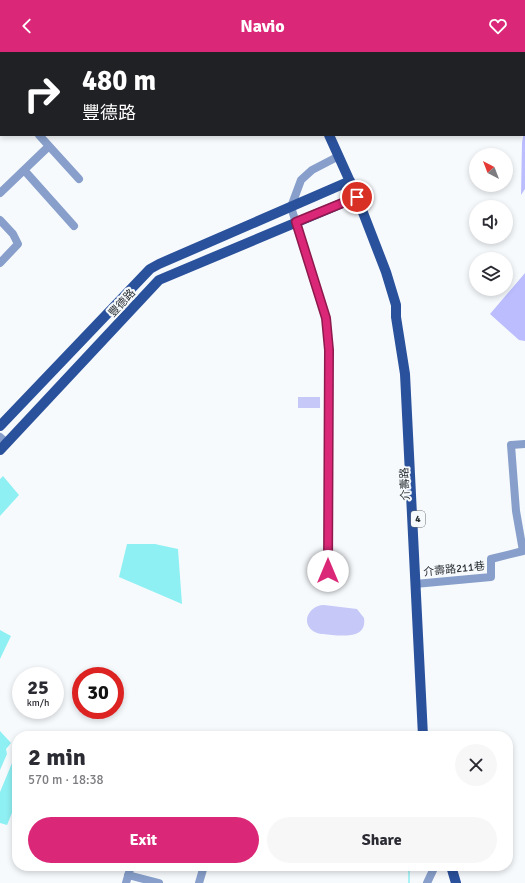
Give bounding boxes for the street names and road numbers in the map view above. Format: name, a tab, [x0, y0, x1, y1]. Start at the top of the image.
street label: 豐德路	[106, 286, 138, 320]
street label: 介壽路	[398, 467, 412, 501]
road number: 4	[411, 511, 425, 527]
street label: 介壽路211巷	[423, 559, 485, 579]

